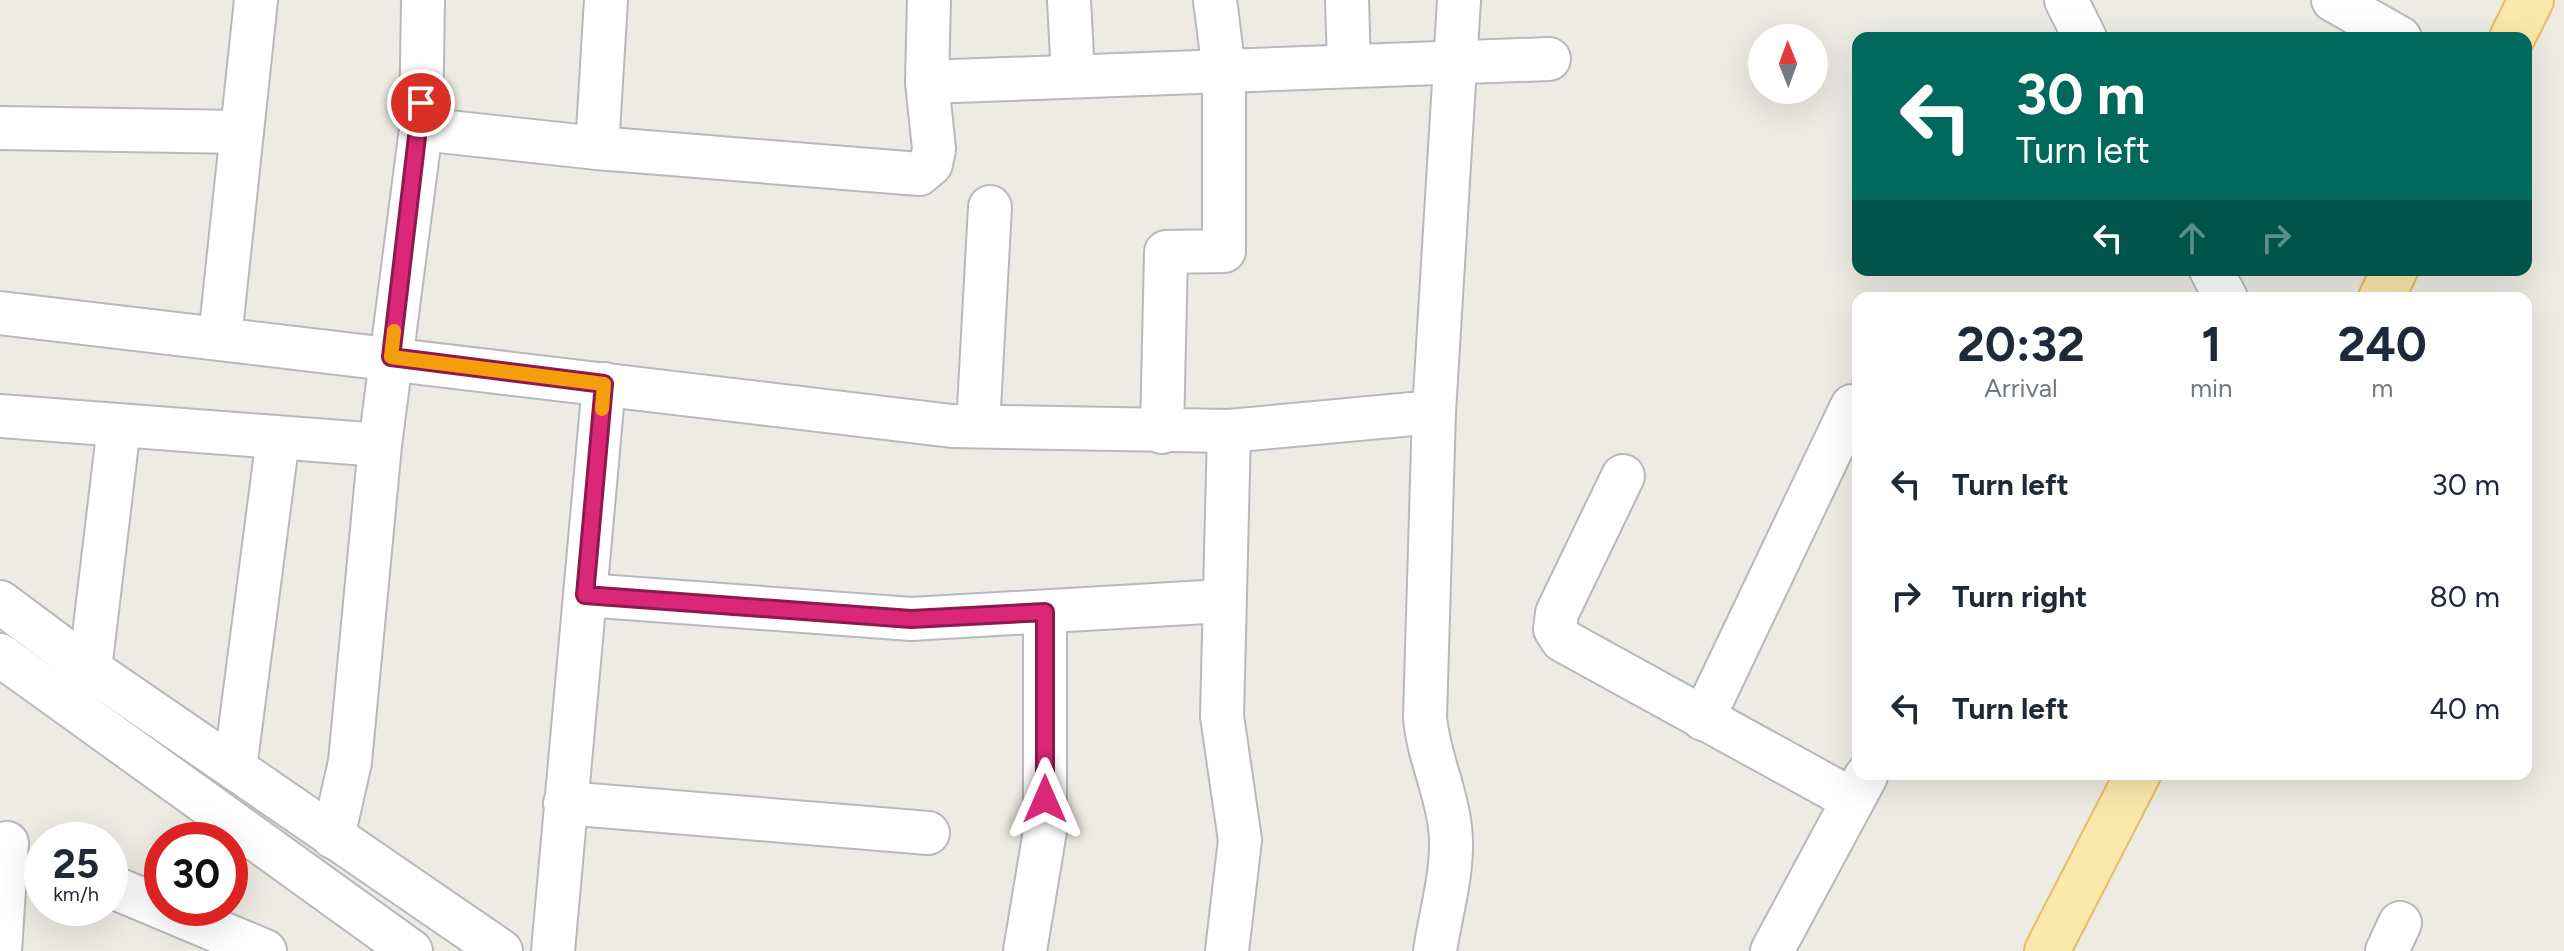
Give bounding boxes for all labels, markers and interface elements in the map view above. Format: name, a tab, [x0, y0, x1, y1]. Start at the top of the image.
north arrow	[1748, 24, 1828, 104]
map controls	[1748, 24, 1828, 104]
text: 30 m	[2016, 61, 2146, 128]
icon: left	[1884, 64, 1988, 168]
pin	[387, 69, 455, 137]
icon: arrive	[399, 81, 443, 125]
text: Turn left	[2016, 129, 2150, 172]
icon: left	[2086, 216, 2130, 260]
icon: ahead	[2170, 216, 2214, 260]
icon: right	[2254, 216, 2298, 260]
text: 20:32	[1957, 315, 2085, 373]
text: 1	[2201, 315, 2221, 373]
text: 240	[2338, 315, 2427, 373]
text: Arrival	[1984, 372, 2058, 404]
text: min	[2190, 372, 2233, 404]
text: m	[2371, 372, 2393, 404]
icon: left	[1884, 462, 1928, 506]
text: Turn left	[1952, 466, 2069, 503]
text: 30 m	[2432, 466, 2500, 503]
icon: right	[1884, 574, 1928, 618]
text: Turn right	[1952, 578, 2087, 615]
text: 80 m	[2429, 578, 2500, 615]
icon: left	[1884, 686, 1928, 730]
text: Turn left	[1952, 690, 2069, 727]
text: 40 m	[2429, 690, 2500, 727]
position arrow	[1003, 757, 1087, 841]
speed limit sign: 30	[144, 822, 248, 926]
text: 25	[53, 840, 99, 888]
text: km/h	[53, 882, 99, 906]

